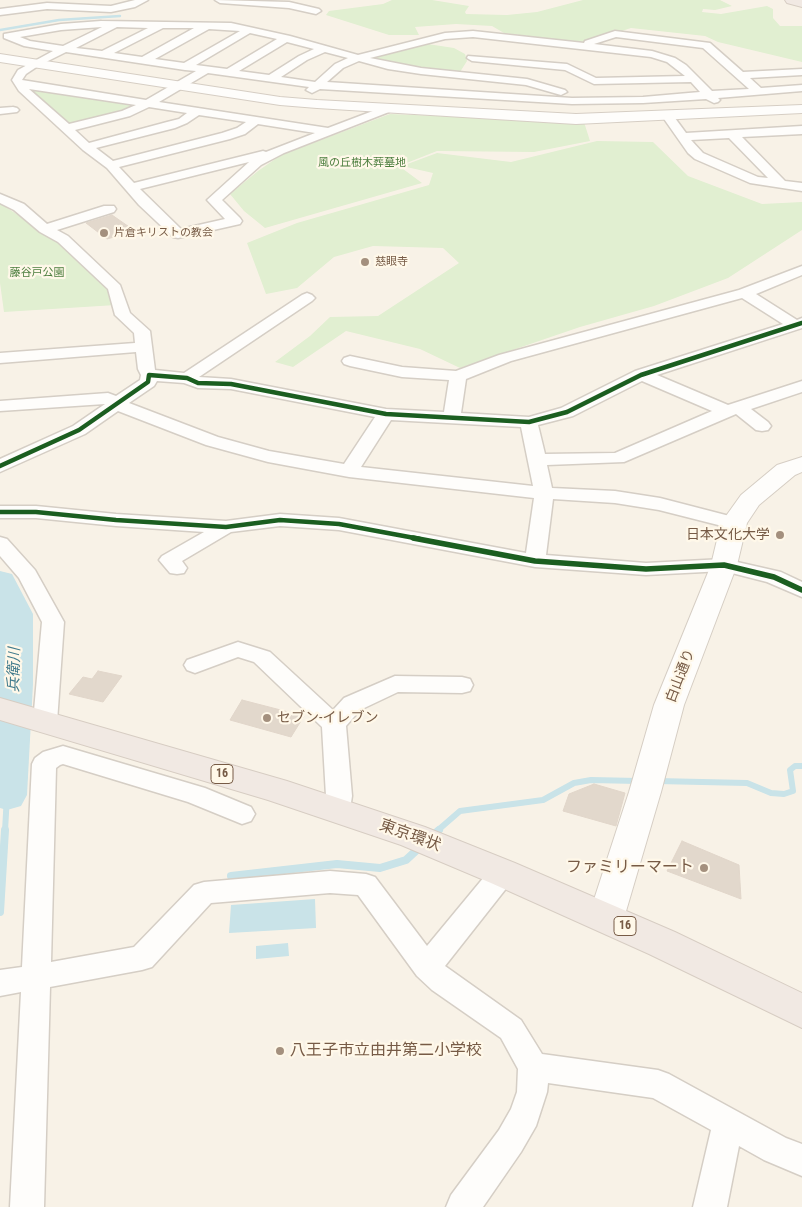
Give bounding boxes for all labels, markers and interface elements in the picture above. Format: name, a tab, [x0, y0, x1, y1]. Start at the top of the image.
park label: 風の丘樹木葬墓地	[318, 156, 406, 170]
place label: 片倉キリストの教会	[114, 226, 213, 240]
marker: 片倉キリストの教会	[98, 227, 110, 239]
place label: 慈眼寺	[375, 255, 408, 269]
marker: 慈眼寺	[359, 256, 371, 268]
park label: 藤谷戸公園	[10, 266, 64, 280]
place label: 日本文化大学	[686, 527, 770, 543]
marker: 日本文化大学	[774, 529, 786, 541]
water label: 兵衛川	[6, 647, 24, 693]
street label: 白山通り	[663, 647, 699, 705]
place label: セブン-イレブン	[277, 710, 378, 726]
marker: セブン-イレブン	[261, 712, 273, 724]
road number: 16	[211, 764, 233, 784]
street label: 東京環状	[377, 816, 443, 856]
place label: ファミリーマート	[566, 858, 694, 878]
marker: ファミリーマート	[698, 862, 710, 874]
road number: 16	[614, 916, 636, 936]
place label: 八王子市立由井第二小学校	[290, 1041, 482, 1061]
marker: 八王子市立由井第二小学校	[274, 1045, 286, 1057]

